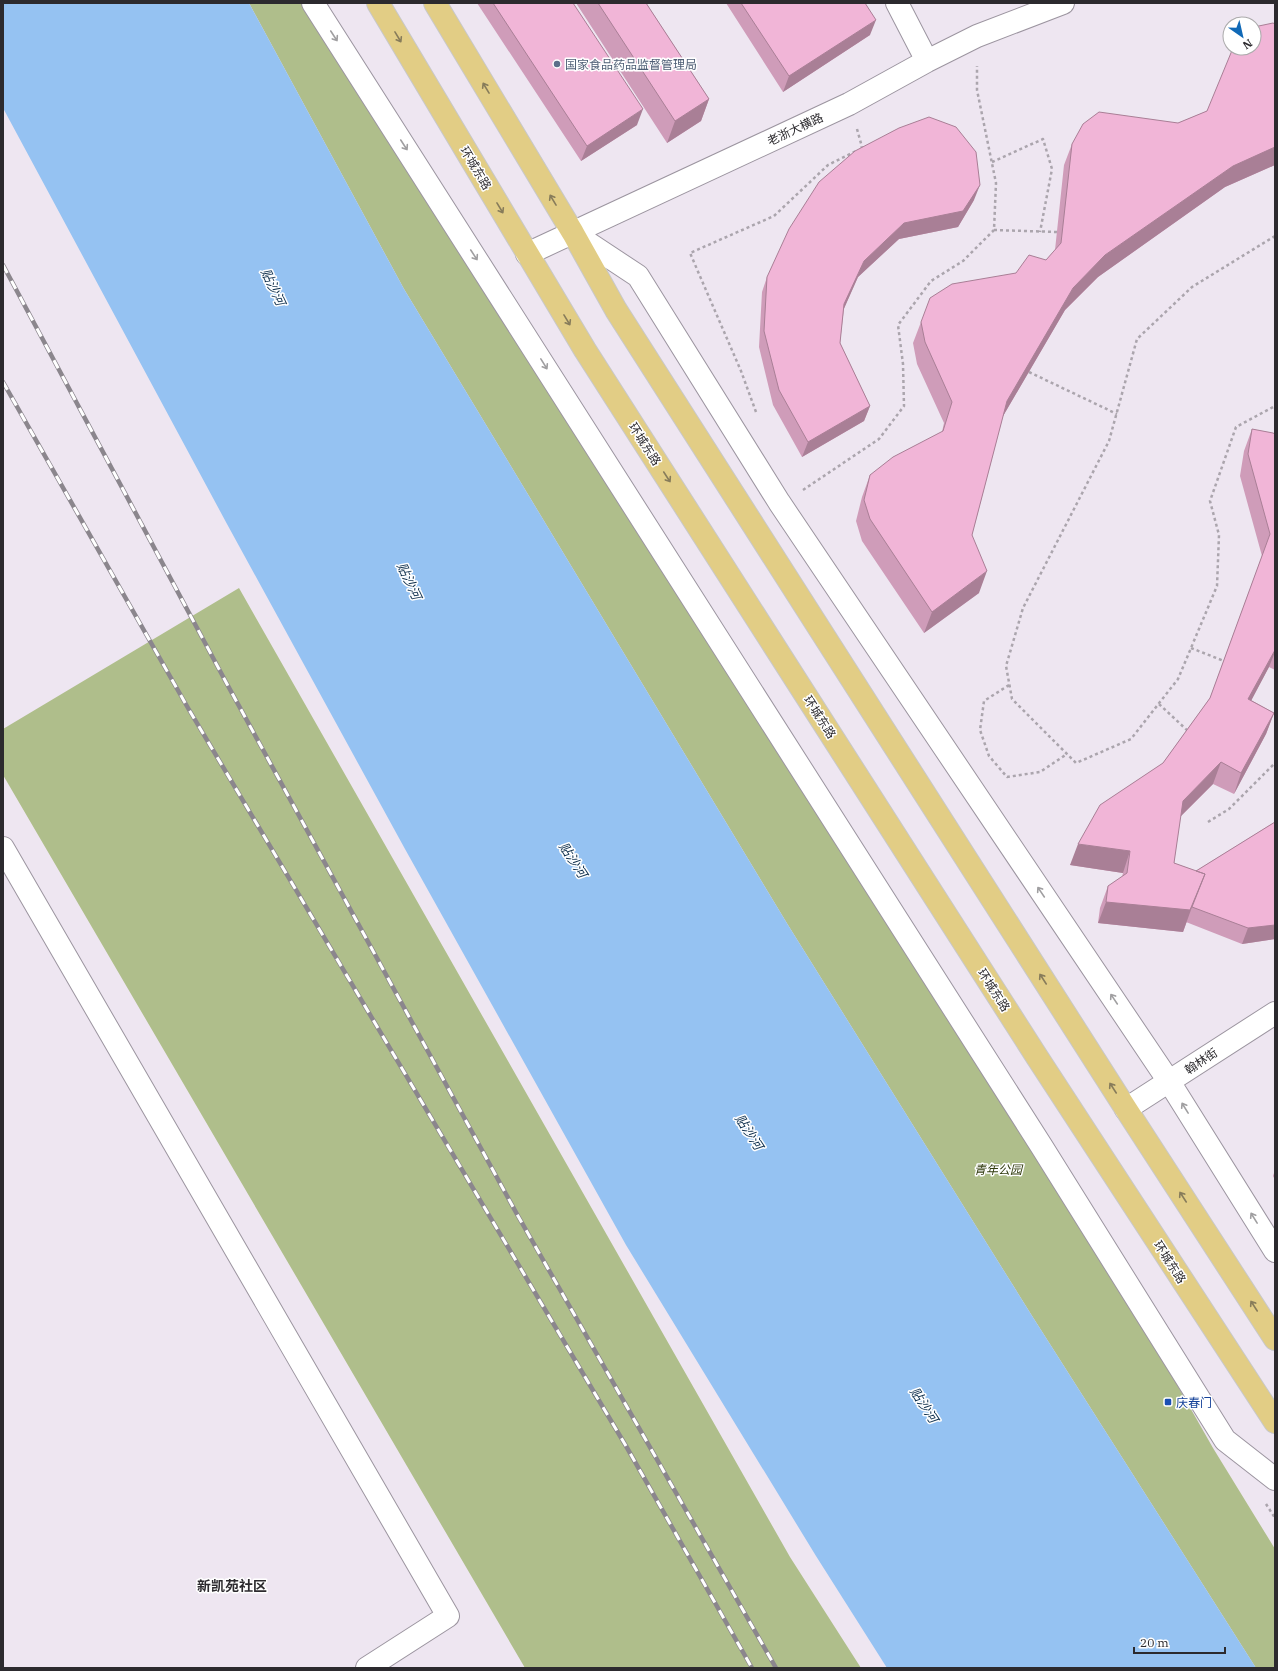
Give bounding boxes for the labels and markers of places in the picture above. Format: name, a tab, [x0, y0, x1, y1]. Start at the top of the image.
place label: 国家食品药品监督管理局	[565, 57, 697, 72]
marker: 国家食品药品监督管理局	[552, 59, 562, 69]
place label: 庆春门	[1176, 1395, 1212, 1410]
marker: 庆春门	[1163, 1397, 1173, 1407]

